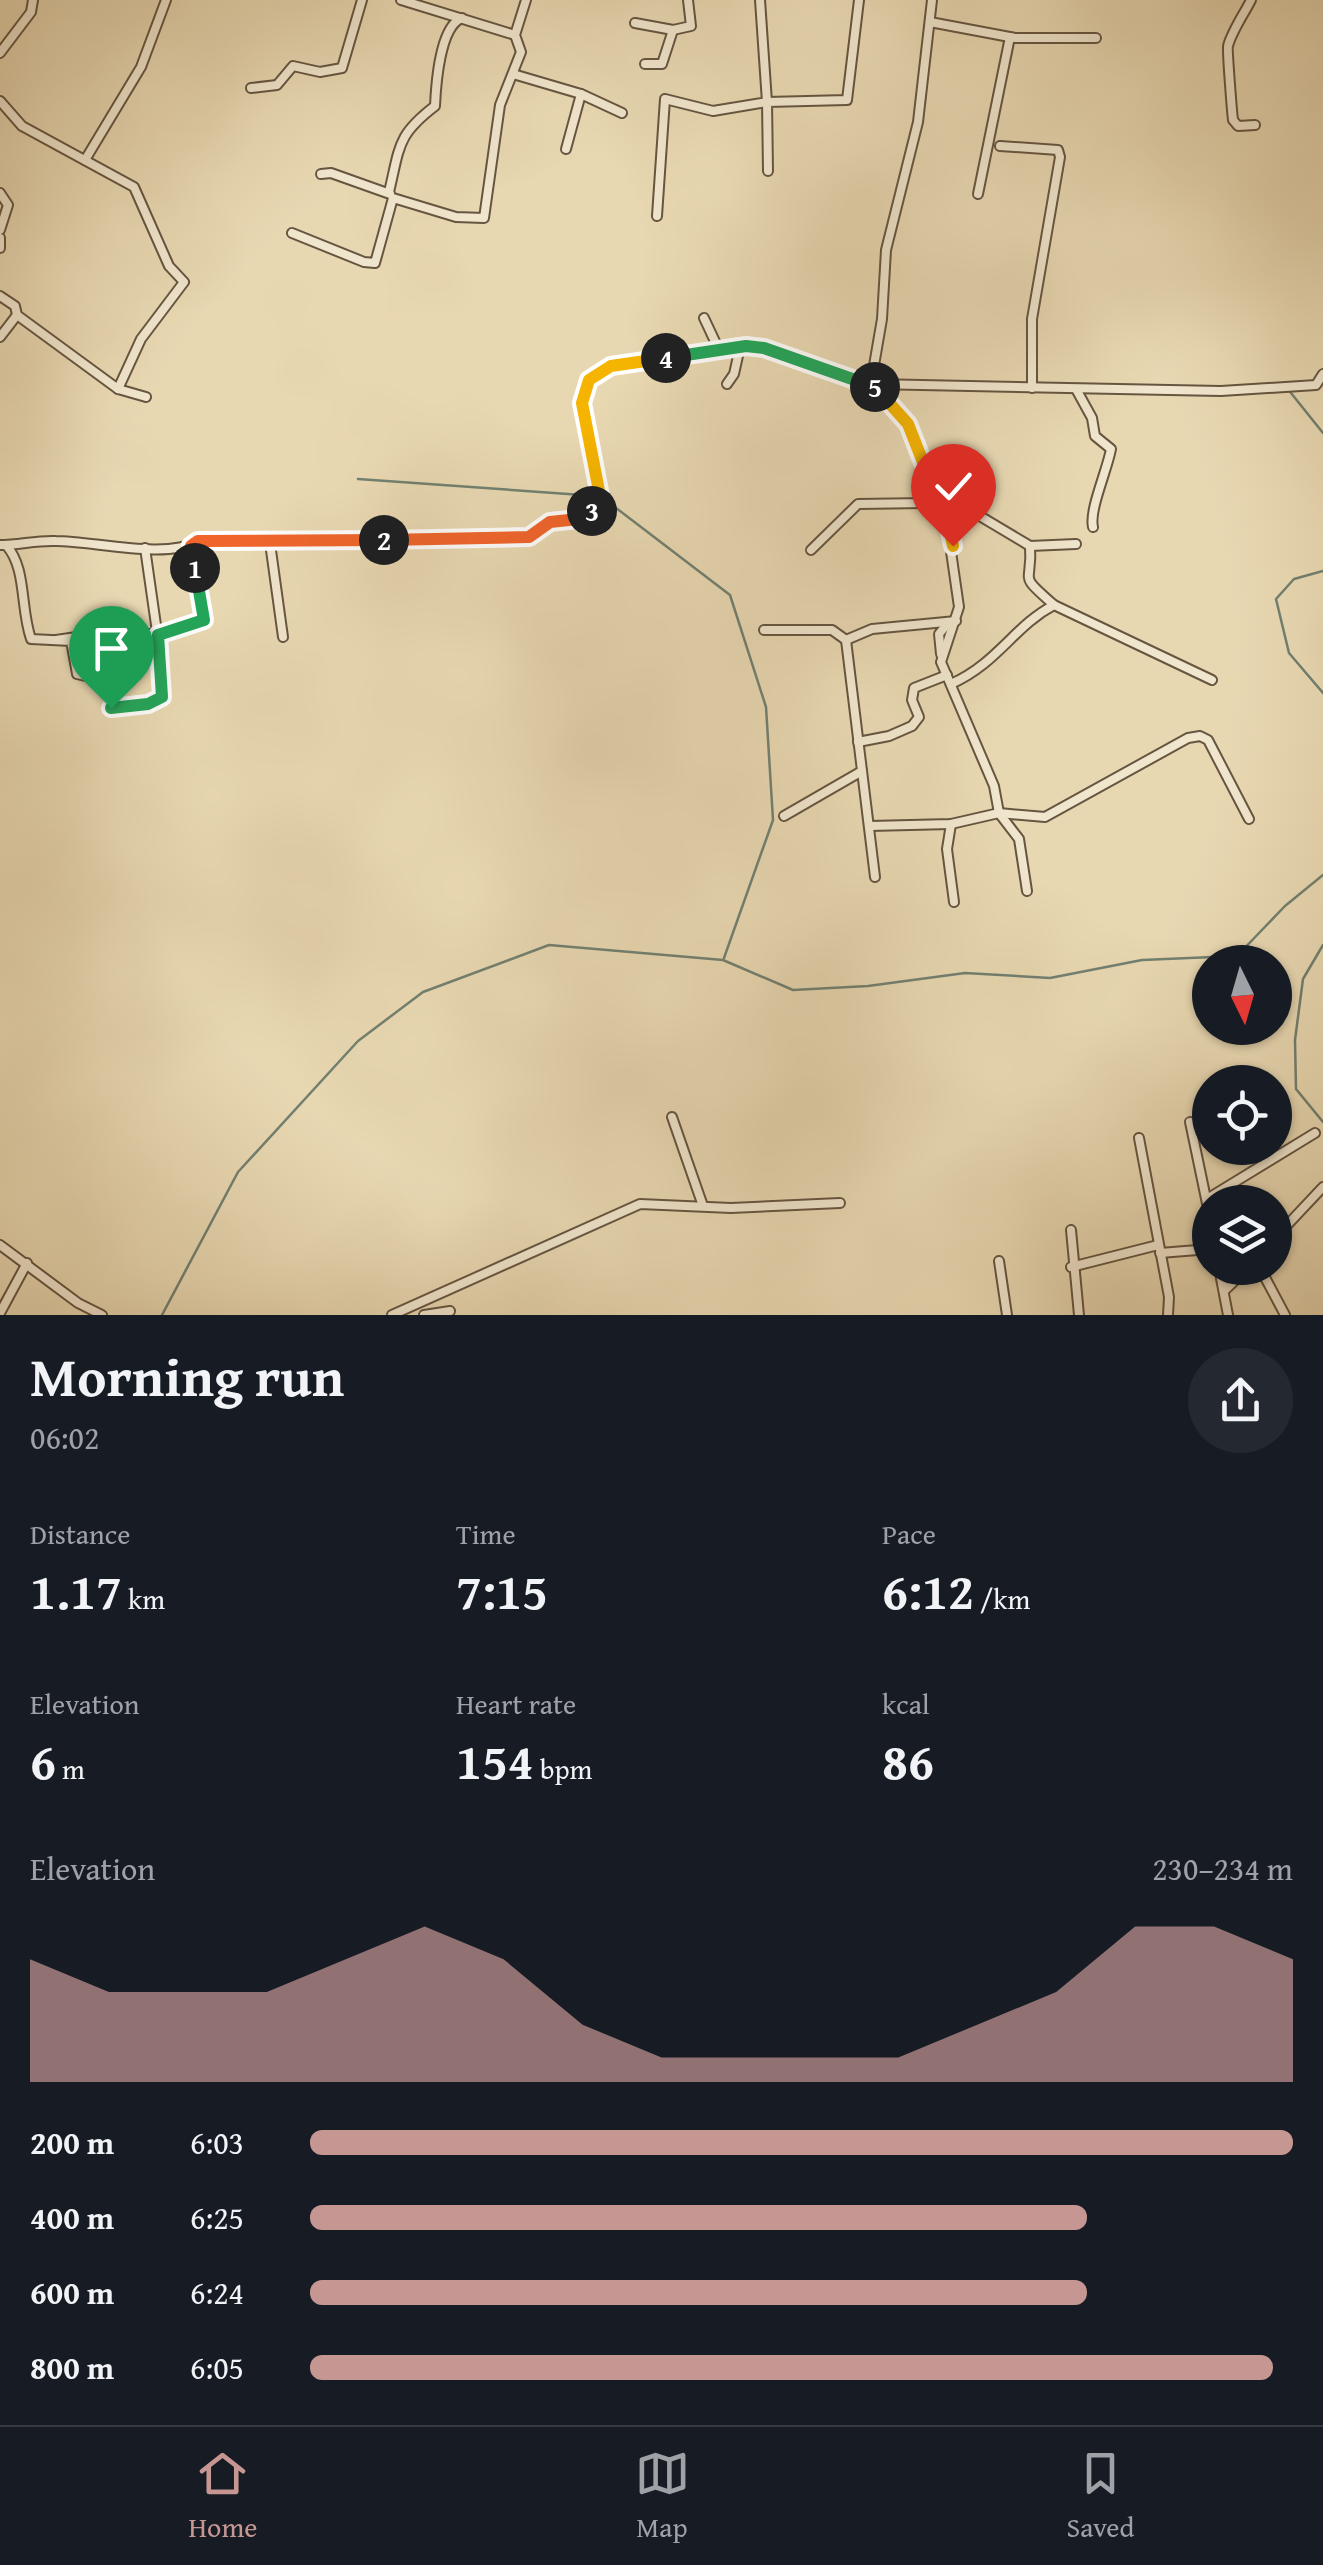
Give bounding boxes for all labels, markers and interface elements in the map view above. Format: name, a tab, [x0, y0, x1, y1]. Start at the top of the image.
pin: 4	[641, 333, 691, 383]
text: 4	[659, 337, 673, 378]
pin: 5	[850, 362, 900, 412]
text: 5	[868, 366, 882, 407]
pin	[911, 444, 996, 547]
icon: check	[926, 459, 981, 514]
pin: 3	[567, 486, 617, 536]
text: 3	[585, 490, 599, 531]
pin: 2	[359, 515, 409, 565]
text: 2	[377, 519, 391, 560]
pin: 1	[170, 543, 220, 593]
text: 1	[188, 547, 202, 588]
pin	[69, 606, 154, 709]
icon: arrive	[84, 621, 139, 676]
north arrow	[1192, 945, 1292, 1045]
map controls	[1192, 945, 1292, 1285]
button: locate	[1192, 1065, 1292, 1165]
button: layers	[1192, 1185, 1292, 1285]
text: Morning run	[30, 1336, 344, 1416]
button: share	[1188, 1348, 1293, 1453]
text: 06:02	[30, 1414, 99, 1461]
text: Distance	[30, 1513, 130, 1554]
text: Time	[456, 1513, 516, 1554]
text: Pace	[882, 1513, 936, 1554]
text: 1.17	[30, 1554, 122, 1627]
text: 7:15	[456, 1554, 548, 1627]
text: 6:12	[882, 1554, 974, 1627]
text: km	[122, 1578, 165, 1619]
text: /km	[974, 1578, 1030, 1619]
text: Elevation	[30, 1683, 140, 1724]
text: Heart rate	[456, 1683, 576, 1724]
text: kcal	[882, 1683, 930, 1724]
text: 6	[30, 1724, 56, 1797]
text: 154	[456, 1724, 534, 1797]
text: 86	[882, 1724, 934, 1797]
text: m	[56, 1748, 85, 1789]
text: bpm	[534, 1748, 592, 1789]
text: Elevation	[30, 1845, 155, 1892]
text: 230–234 m	[1152, 1845, 1293, 1892]
text: 200 m	[30, 2119, 114, 2166]
text: 6:03	[190, 2119, 244, 2166]
text: 400 m	[30, 2194, 114, 2241]
text: 6:25	[190, 2194, 244, 2241]
text: 600 m	[30, 2269, 114, 2316]
text: 6:24	[190, 2269, 244, 2316]
text: 800 m	[30, 2344, 114, 2391]
text: 6:05	[190, 2344, 244, 2391]
tab: Home	[189, 2446, 257, 2547]
tab: Map	[635, 2446, 690, 2547]
tab: Saved	[1067, 2446, 1134, 2547]

